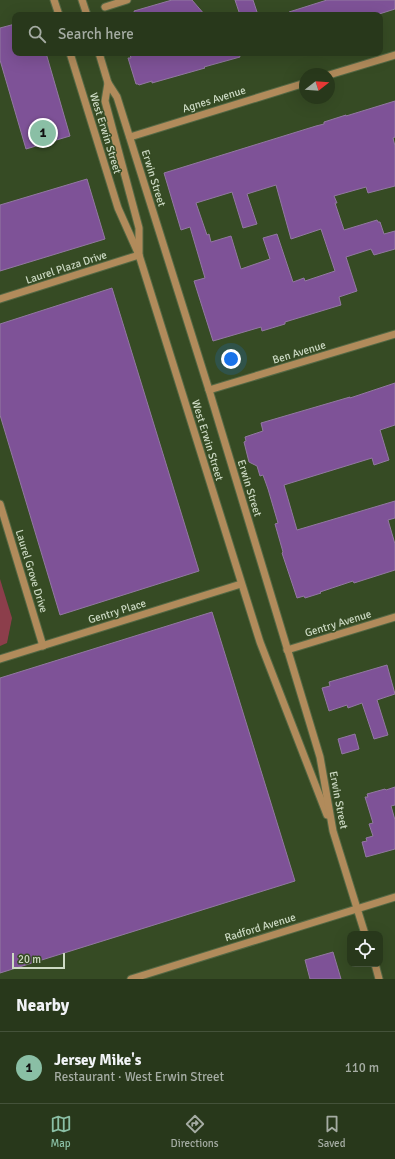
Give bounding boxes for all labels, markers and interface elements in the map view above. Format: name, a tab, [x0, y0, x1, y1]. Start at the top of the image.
search box	[12, 12, 383, 56]
icon: search	[26, 23, 48, 45]
text: Search here	[58, 25, 134, 43]
north arrow	[299, 68, 335, 104]
street label: Agnes Avenue	[181, 84, 247, 115]
street label: West Erwin Street	[87, 91, 124, 175]
pin: 1	[30, 118, 56, 148]
street label: Erwin Street	[139, 148, 168, 208]
street label: Laurel Plaza Drive	[24, 248, 108, 287]
street label: Ben Avenue	[271, 338, 327, 367]
your location	[221, 349, 241, 369]
street label: West Erwin Street	[189, 398, 226, 482]
street label: Erwin Street	[235, 458, 264, 518]
street label: Laurel Grove Drive	[13, 528, 50, 614]
street label: Gentry Place	[87, 596, 148, 626]
street label: Gentry Avenue	[303, 607, 373, 640]
street label: Erwin Street	[327, 770, 351, 830]
street label: Radford Avenue	[223, 910, 297, 944]
map controls	[347, 931, 383, 967]
button: locate	[347, 931, 383, 967]
scale bar	[12, 951, 65, 970]
text: 20 m	[18, 953, 41, 966]
text: Nearby	[16, 995, 69, 1016]
text: Jersey Mike's	[54, 1051, 141, 1069]
text: 1	[25, 1060, 33, 1076]
text: 110 m	[345, 1060, 379, 1076]
text: Restaurant · West Erwin Street	[54, 1069, 224, 1085]
tab: Map	[50, 1113, 72, 1150]
tab: Directions	[171, 1113, 219, 1150]
tab: Saved	[318, 1113, 345, 1150]

